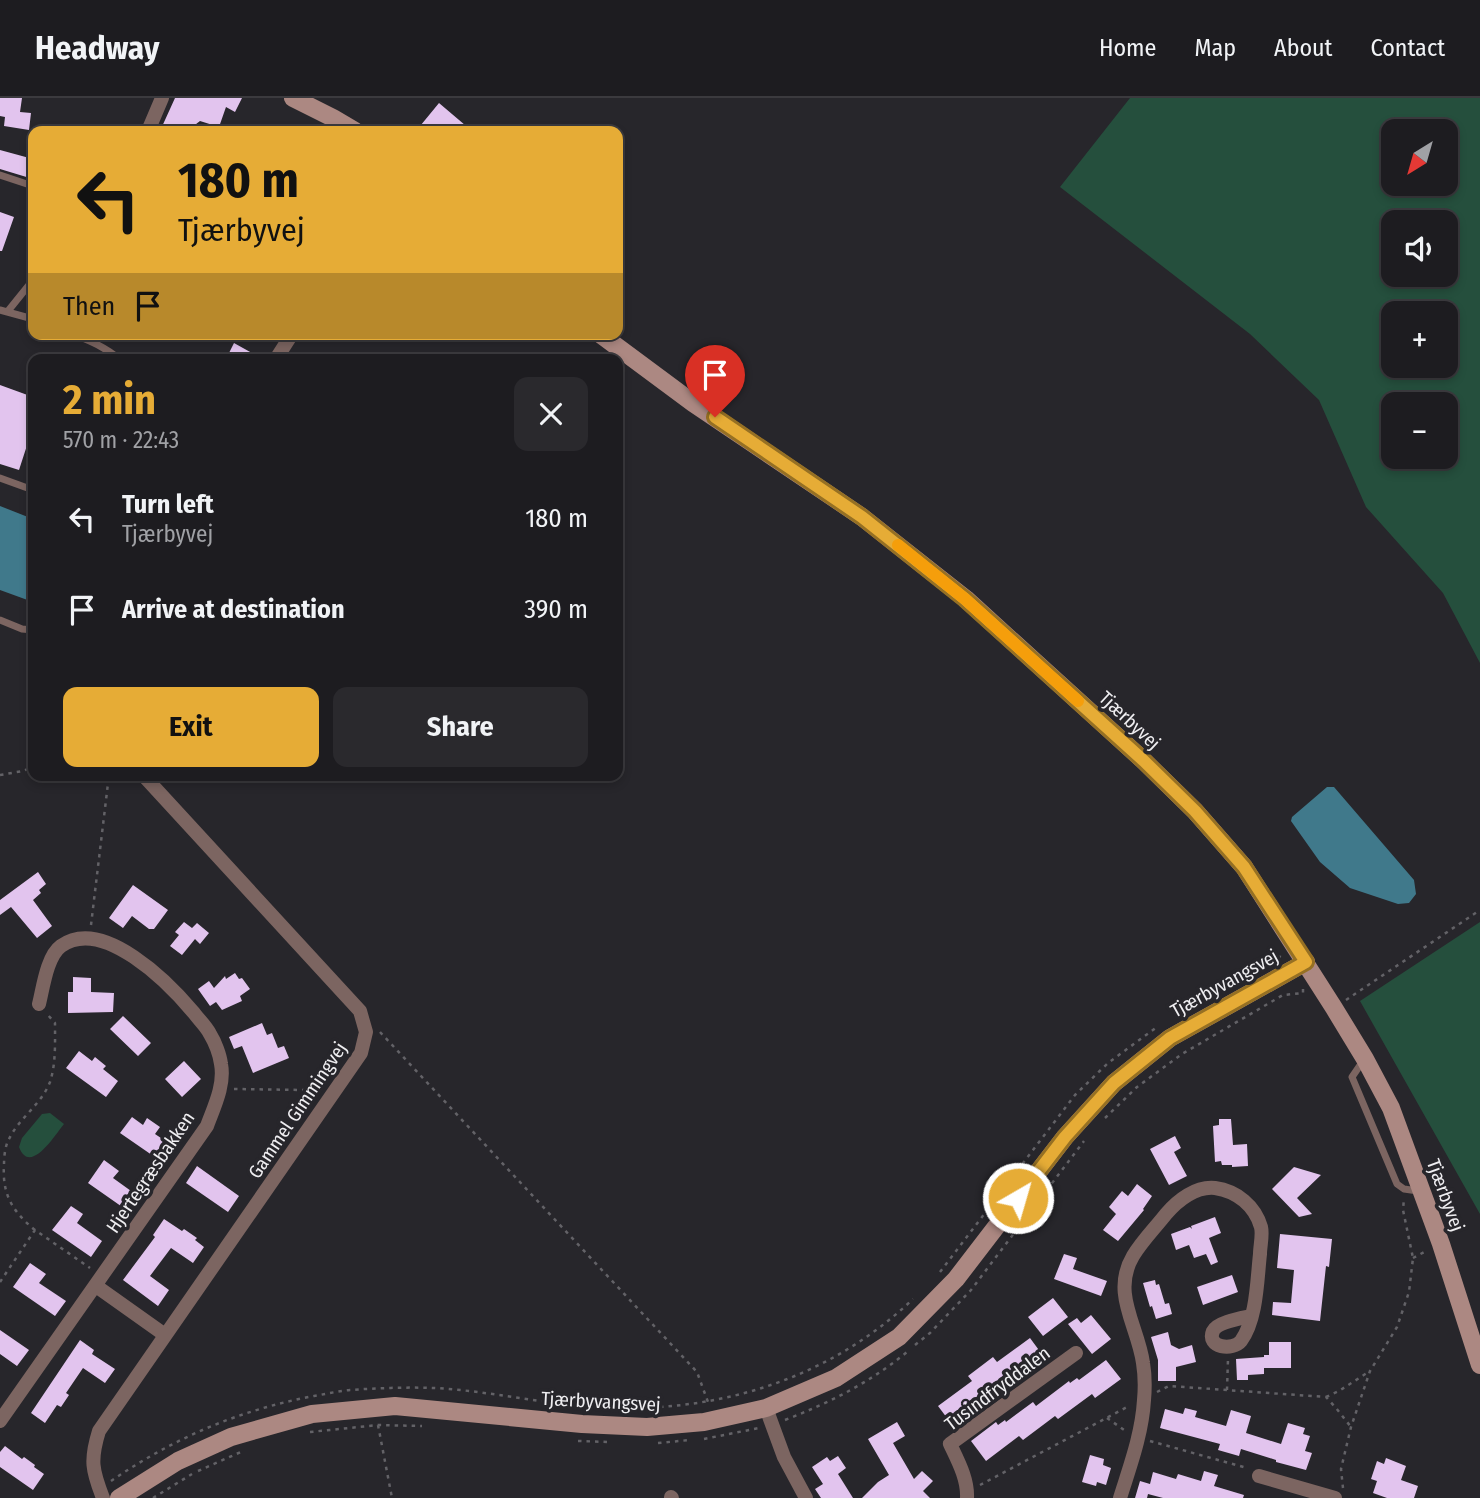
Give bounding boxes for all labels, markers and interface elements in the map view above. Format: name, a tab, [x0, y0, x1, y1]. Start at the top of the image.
text: Headway	[35, 28, 159, 68]
text: Home	[1099, 34, 1156, 62]
text: Map	[1194, 34, 1236, 62]
text: About	[1274, 34, 1332, 62]
text: Contact	[1370, 34, 1445, 62]
north arrow	[1381, 119, 1458, 196]
map controls	[1381, 119, 1458, 469]
text: 180 m	[178, 151, 299, 210]
icon: left	[63, 154, 154, 245]
button: sound	[1381, 210, 1458, 287]
text: Tjærbyvej	[178, 211, 305, 249]
icon: arrive	[129, 287, 167, 325]
text: Then	[63, 291, 115, 322]
button: +	[1381, 301, 1458, 378]
pin	[685, 345, 745, 417]
icon: arrive	[696, 356, 734, 394]
text: 2 min	[63, 375, 156, 425]
button: close	[514, 377, 588, 451]
button: −	[1381, 392, 1458, 469]
text: 570 m · 22:43	[63, 426, 179, 454]
text: Turn left	[122, 489, 214, 520]
icon: left	[63, 500, 101, 538]
text: 180 m	[525, 503, 588, 534]
text: Tjærbyvej	[122, 520, 213, 548]
icon: arrive	[63, 591, 101, 629]
text: Arrive at destination	[122, 594, 345, 625]
text: 390 m	[524, 594, 588, 625]
street label: Tjærbyvej	[1094, 686, 1165, 754]
button: Exit	[63, 687, 319, 767]
button: Share	[333, 687, 588, 767]
street label: Tjærbyvangsvej	[1166, 944, 1282, 1022]
street label: Gammel Gimmingvej	[243, 1038, 352, 1183]
street label: Hjertegræsbakken	[101, 1107, 200, 1237]
street label: Tjærbyvej	[1422, 1156, 1469, 1234]
position arrow	[981, 1161, 1055, 1235]
street label: Tusindfryddalen	[940, 1341, 1054, 1435]
street label: Tjærbyvangsvej	[541, 1387, 661, 1416]

